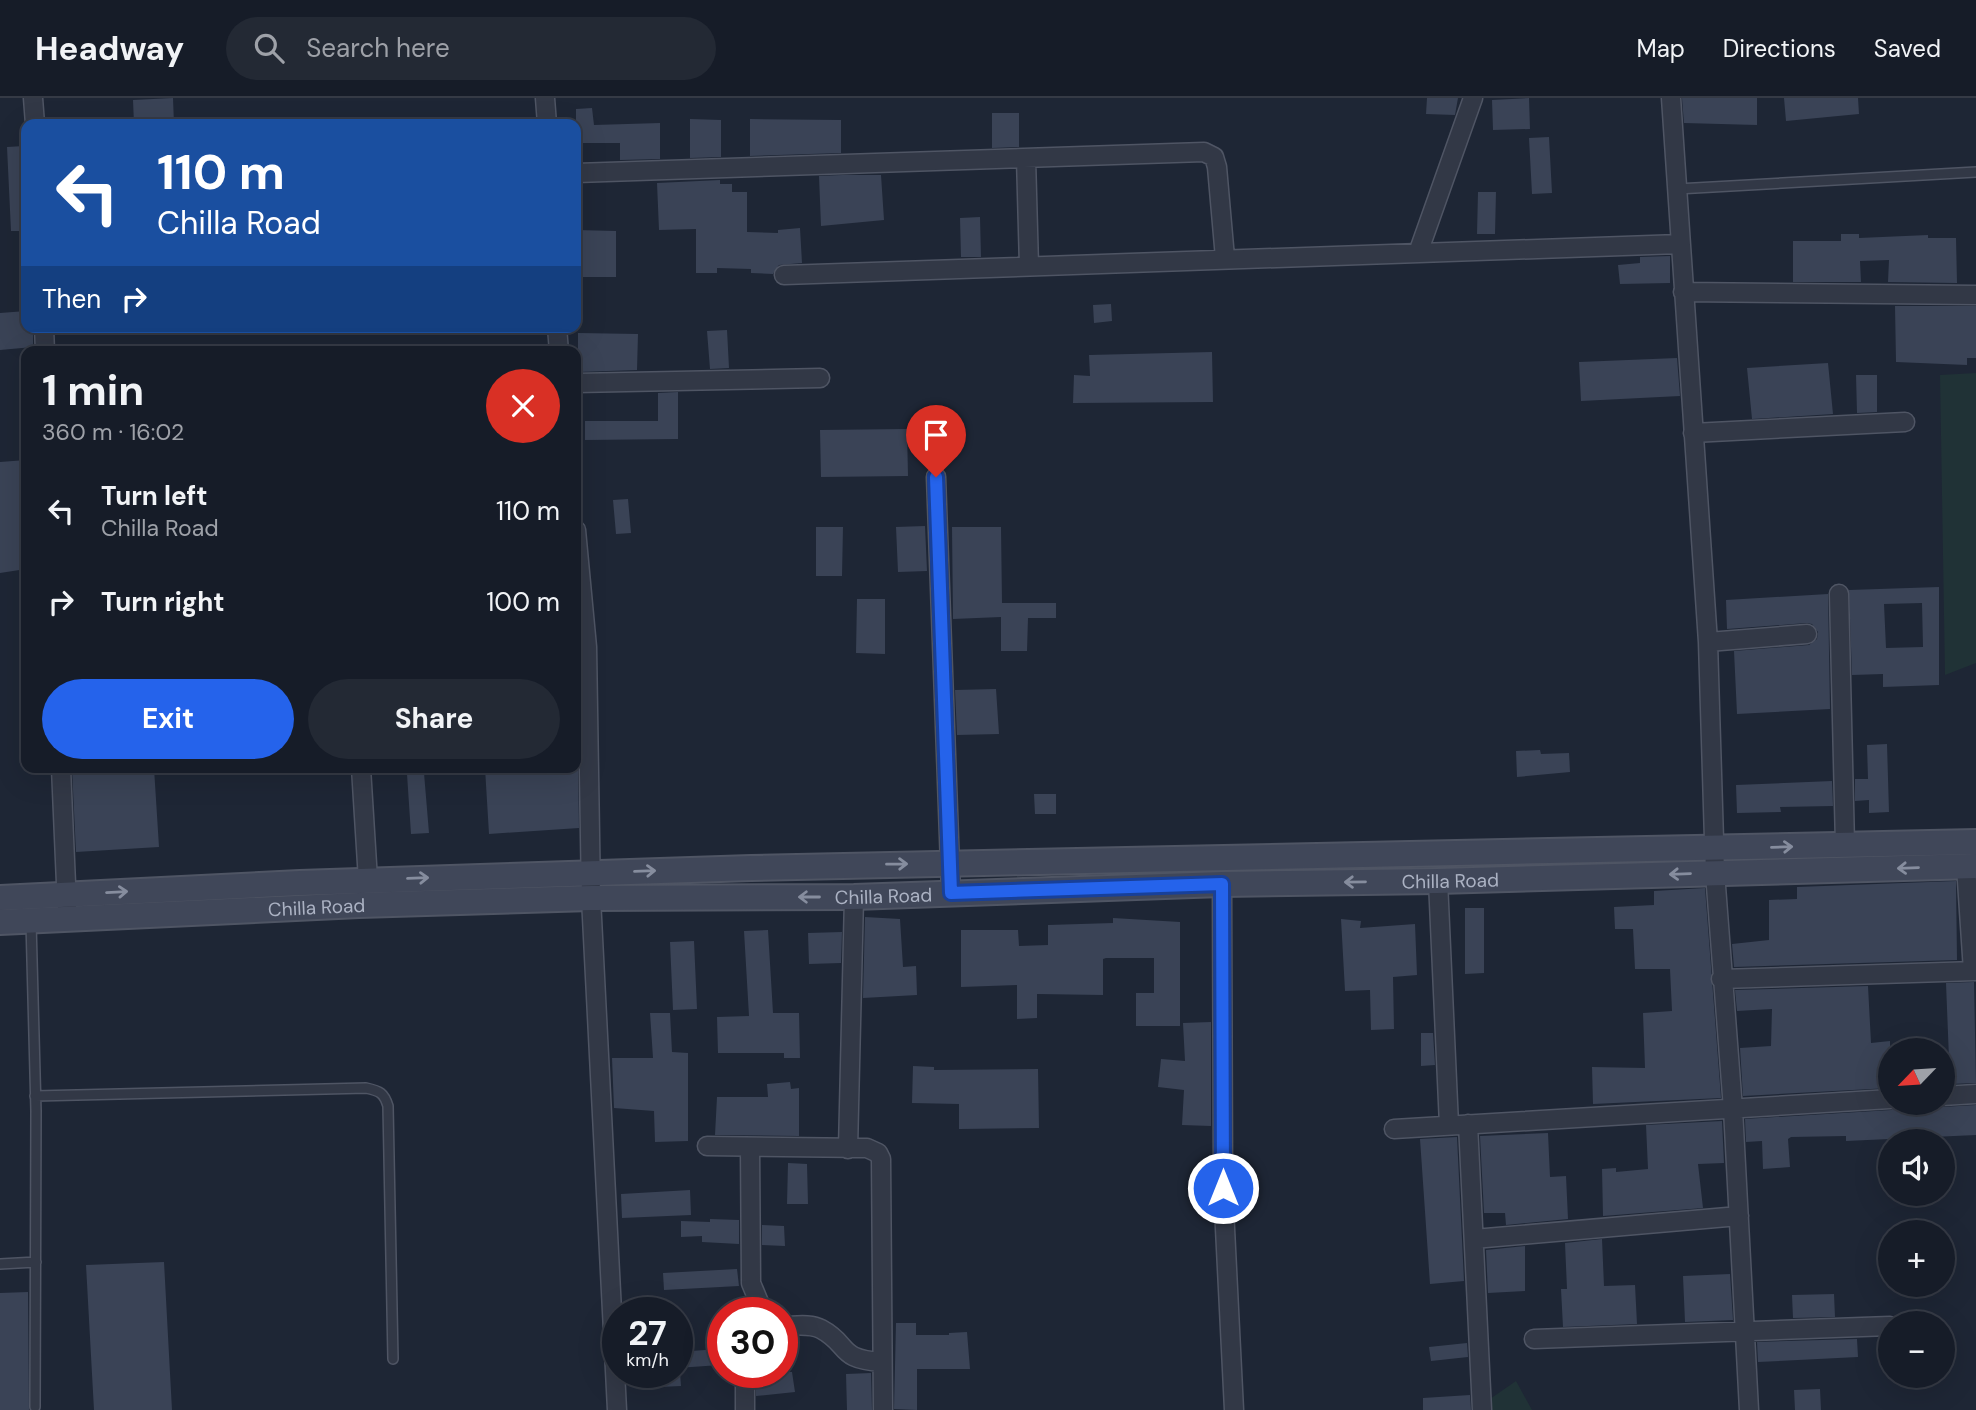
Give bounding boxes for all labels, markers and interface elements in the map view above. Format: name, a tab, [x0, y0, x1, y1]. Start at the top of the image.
search box	[226, 17, 716, 80]
text: Headway	[35, 27, 184, 70]
icon: search	[250, 29, 288, 67]
text: Search here	[306, 31, 450, 65]
text: Map	[1637, 33, 1685, 64]
text: Directions	[1723, 33, 1836, 64]
text: Saved	[1874, 33, 1941, 64]
text: 110 m	[157, 140, 285, 204]
icon: left	[42, 147, 133, 238]
text: Chilla Road	[157, 202, 321, 244]
icon: right	[115, 280, 153, 318]
text: Then	[42, 282, 101, 316]
text: 1 min	[42, 363, 144, 418]
button: close	[486, 369, 560, 443]
pin	[906, 405, 966, 477]
icon: arrive	[917, 416, 955, 454]
text: 360 m · 16:02	[42, 417, 184, 447]
text: Turn left	[101, 479, 208, 513]
icon: left	[42, 492, 80, 530]
text: 110 m	[496, 494, 560, 528]
text: Chilla Road	[101, 513, 219, 543]
icon: right	[42, 583, 80, 621]
text: Turn right	[101, 585, 225, 619]
text: 100 m	[486, 585, 560, 619]
button: Exit	[42, 679, 294, 759]
button: Share	[308, 679, 560, 759]
one-way arrow	[1771, 840, 1794, 853]
one-way arrow	[885, 858, 908, 871]
one-way arrow	[1897, 861, 1920, 874]
one-way arrow	[633, 865, 656, 878]
street label: Chilla Road	[1401, 867, 1499, 895]
one-way arrow	[1669, 867, 1692, 881]
one-way arrow	[406, 872, 429, 885]
one-way arrow	[1344, 876, 1367, 889]
street label: Chilla Road	[835, 882, 933, 910]
one-way arrow	[105, 886, 128, 899]
one-way arrow	[798, 890, 821, 904]
street label: Chilla Road	[267, 893, 366, 922]
north arrow	[1878, 1038, 1955, 1115]
map controls	[1878, 1038, 1955, 1388]
button: sound	[1878, 1129, 1955, 1206]
position arrow	[1186, 1151, 1260, 1225]
button: +	[1878, 1220, 1955, 1297]
speed limit sign: 30	[707, 1297, 798, 1388]
text: 27	[628, 1310, 667, 1356]
button: −	[1878, 1311, 1955, 1388]
text: km/h	[626, 1348, 669, 1372]

